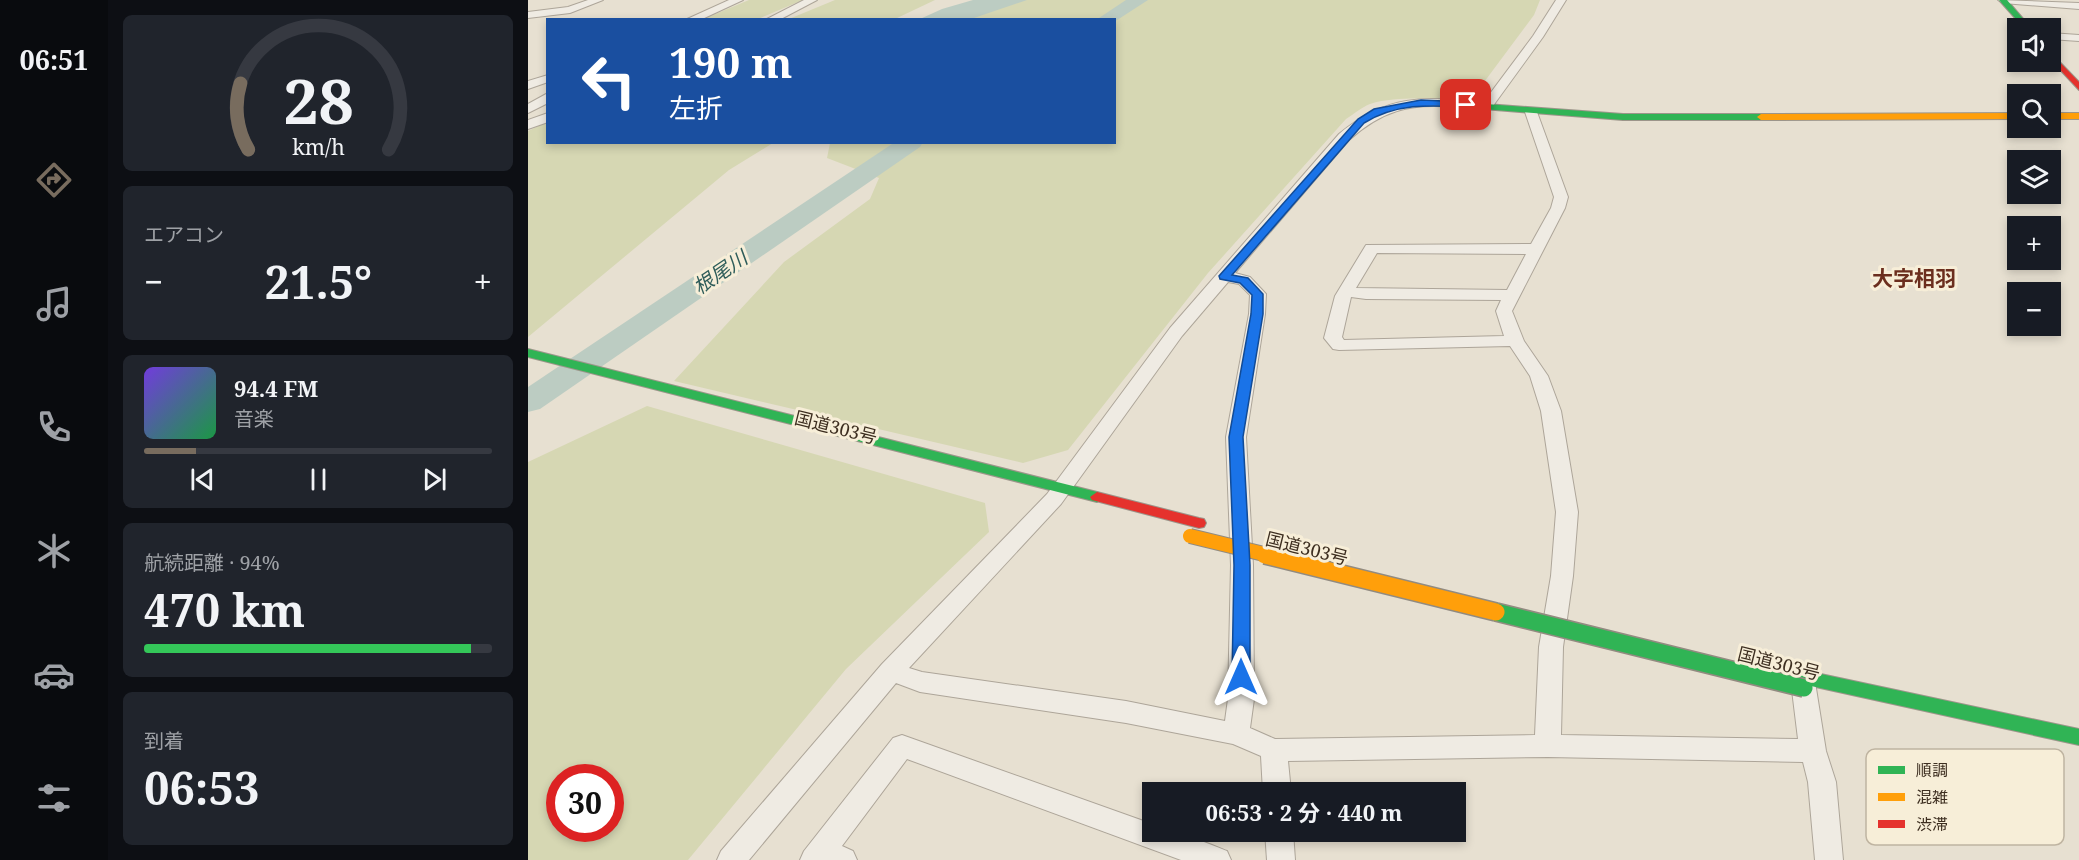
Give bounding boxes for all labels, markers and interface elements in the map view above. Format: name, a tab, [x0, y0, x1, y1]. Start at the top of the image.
map controls	[2007, 18, 2061, 336]
button: sound	[2007, 18, 2061, 72]
text: 190 m	[669, 33, 793, 90]
text: 06:51	[19, 41, 89, 78]
icon: left	[570, 42, 648, 120]
text: 28	[283, 57, 353, 142]
pin	[1440, 79, 1491, 130]
button: search	[2007, 84, 2061, 138]
icon: arrive	[1449, 88, 1482, 121]
text: 左折	[669, 89, 723, 126]
text: km/h	[292, 132, 345, 161]
button: layers	[2007, 150, 2061, 204]
icon: directions	[33, 159, 75, 201]
button: +	[2007, 216, 2061, 270]
text: エアコン	[144, 221, 224, 248]
water label: 根尾川	[688, 243, 754, 300]
text: 21.5°	[265, 251, 372, 312]
text: −	[144, 259, 163, 304]
text: +	[474, 259, 492, 304]
district label: 大字相羽	[1872, 264, 1956, 292]
button: −	[2007, 282, 2061, 336]
icon: music	[33, 283, 75, 325]
text: 94.4 FM	[234, 373, 318, 403]
text: 音楽	[234, 405, 274, 432]
street label: 国道303号	[792, 405, 880, 449]
icon: phone	[33, 406, 75, 448]
icon: previous	[186, 463, 219, 496]
icon: pause	[302, 463, 335, 496]
icon: next	[418, 463, 451, 496]
street label: 国道303号	[1263, 526, 1351, 570]
icon: climate	[33, 530, 75, 572]
text: 航続距離 · 94%	[144, 549, 280, 576]
text: 470 km	[144, 579, 305, 640]
street label: 国道303号	[1735, 641, 1823, 685]
position arrow	[1209, 645, 1273, 709]
icon: car	[33, 654, 75, 696]
text: 到着	[144, 727, 184, 754]
legend	[1866, 749, 2064, 845]
text: 06:53	[144, 757, 259, 818]
text: 順調	[1916, 759, 1948, 781]
speed limit sign: 30	[546, 764, 624, 842]
icon: filters	[33, 777, 75, 819]
text: 混雑	[1916, 786, 1948, 808]
text: 06:53 · 2 分 · 440 m	[1205, 797, 1403, 827]
text: 渋滞	[1916, 813, 1948, 835]

